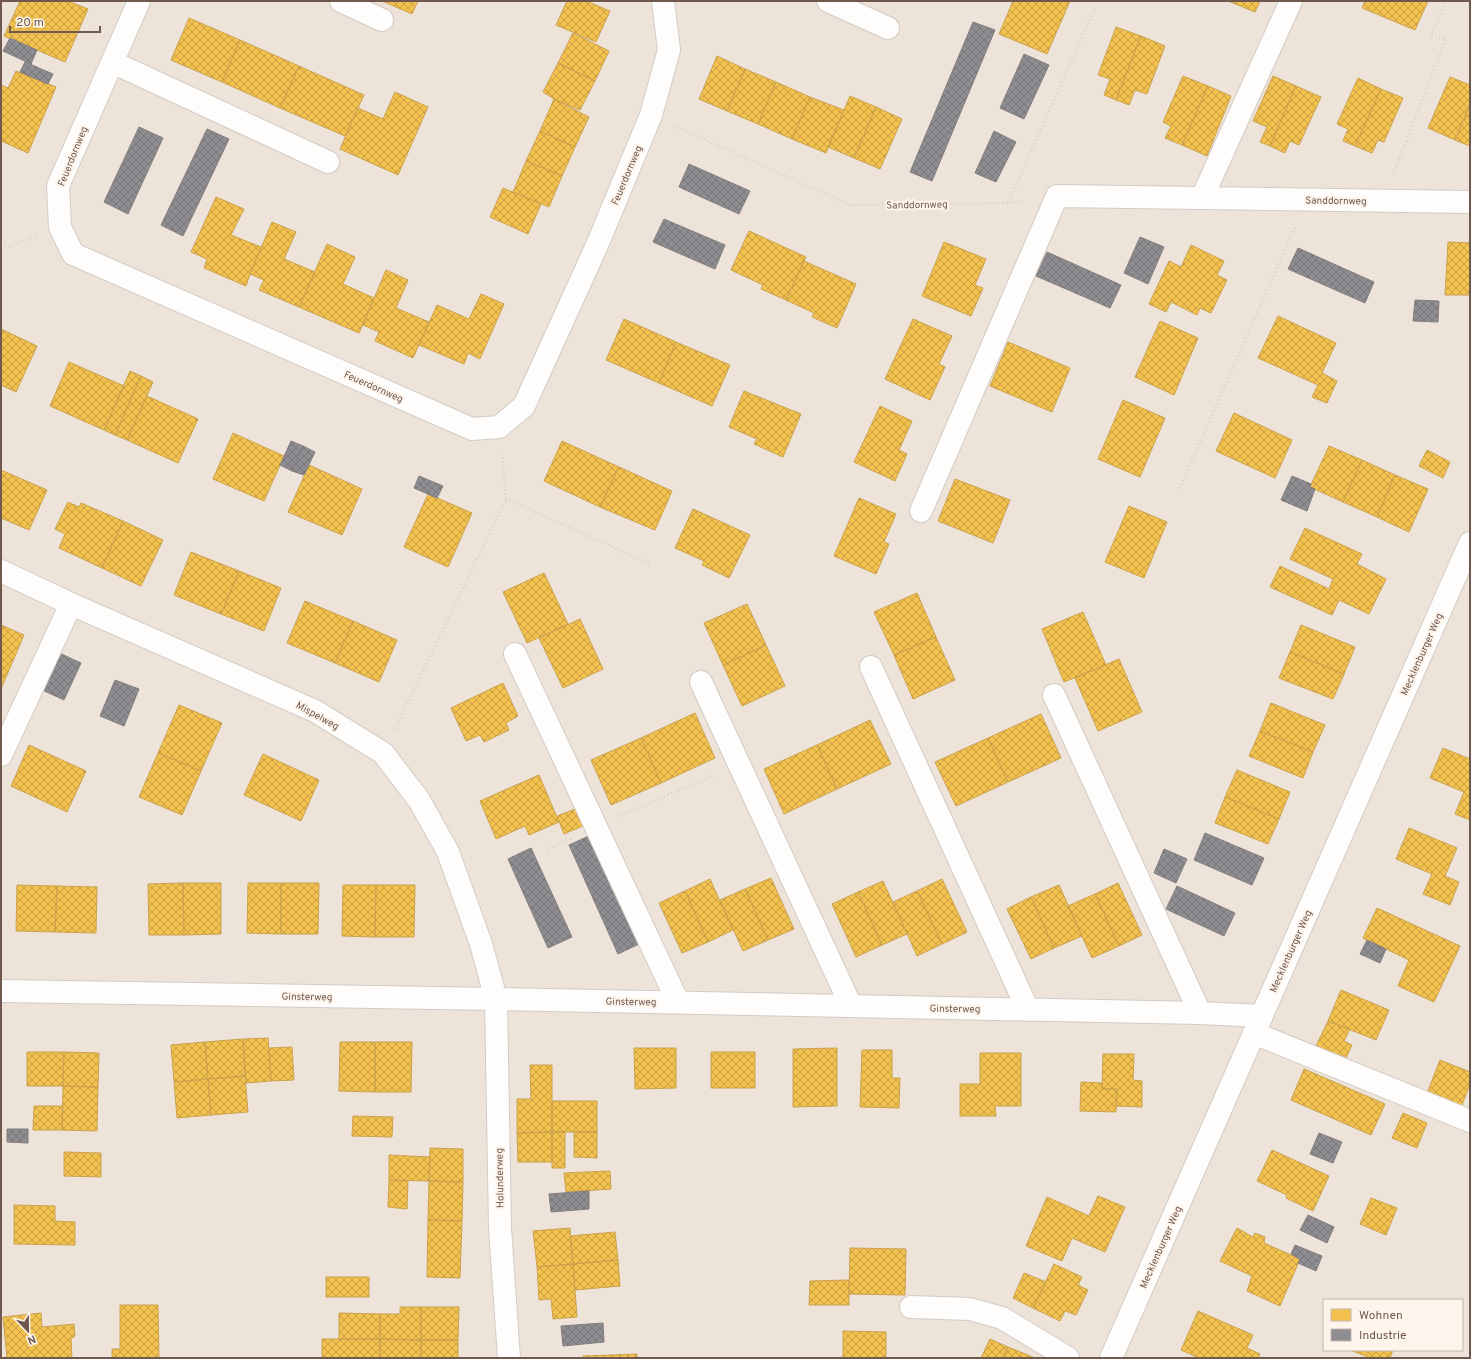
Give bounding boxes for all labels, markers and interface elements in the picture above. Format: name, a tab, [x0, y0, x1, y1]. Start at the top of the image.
scale bar	[10, 8, 100, 34]
text: 20 m	[16, 15, 44, 31]
street label: Feuerdornweg	[55, 125, 91, 189]
street label: Feuerdornweg	[609, 144, 646, 207]
street label: Sanddornweg	[1305, 194, 1367, 209]
street label: Sanddornweg	[886, 198, 948, 213]
street label: Feuerdornweg	[342, 368, 405, 406]
street label: Mecklenburger Weg	[1398, 611, 1446, 698]
street label: Mispelweg	[293, 699, 341, 733]
street label: Mecklenburger Weg	[1267, 908, 1315, 995]
street label: Ginsterweg	[281, 991, 333, 1004]
street label: Ginsterweg	[605, 996, 657, 1009]
street label: Ginsterweg	[929, 1003, 981, 1016]
street label: Holunderweg	[493, 1148, 508, 1208]
street label: Mecklenburger Weg	[1137, 1204, 1185, 1291]
legend	[1323, 1299, 1463, 1351]
text: Wohnen	[1359, 1308, 1403, 1324]
north arrow	[8, 1311, 48, 1351]
text: Industrie	[1359, 1328, 1407, 1344]
text: N	[25, 1331, 38, 1347]

